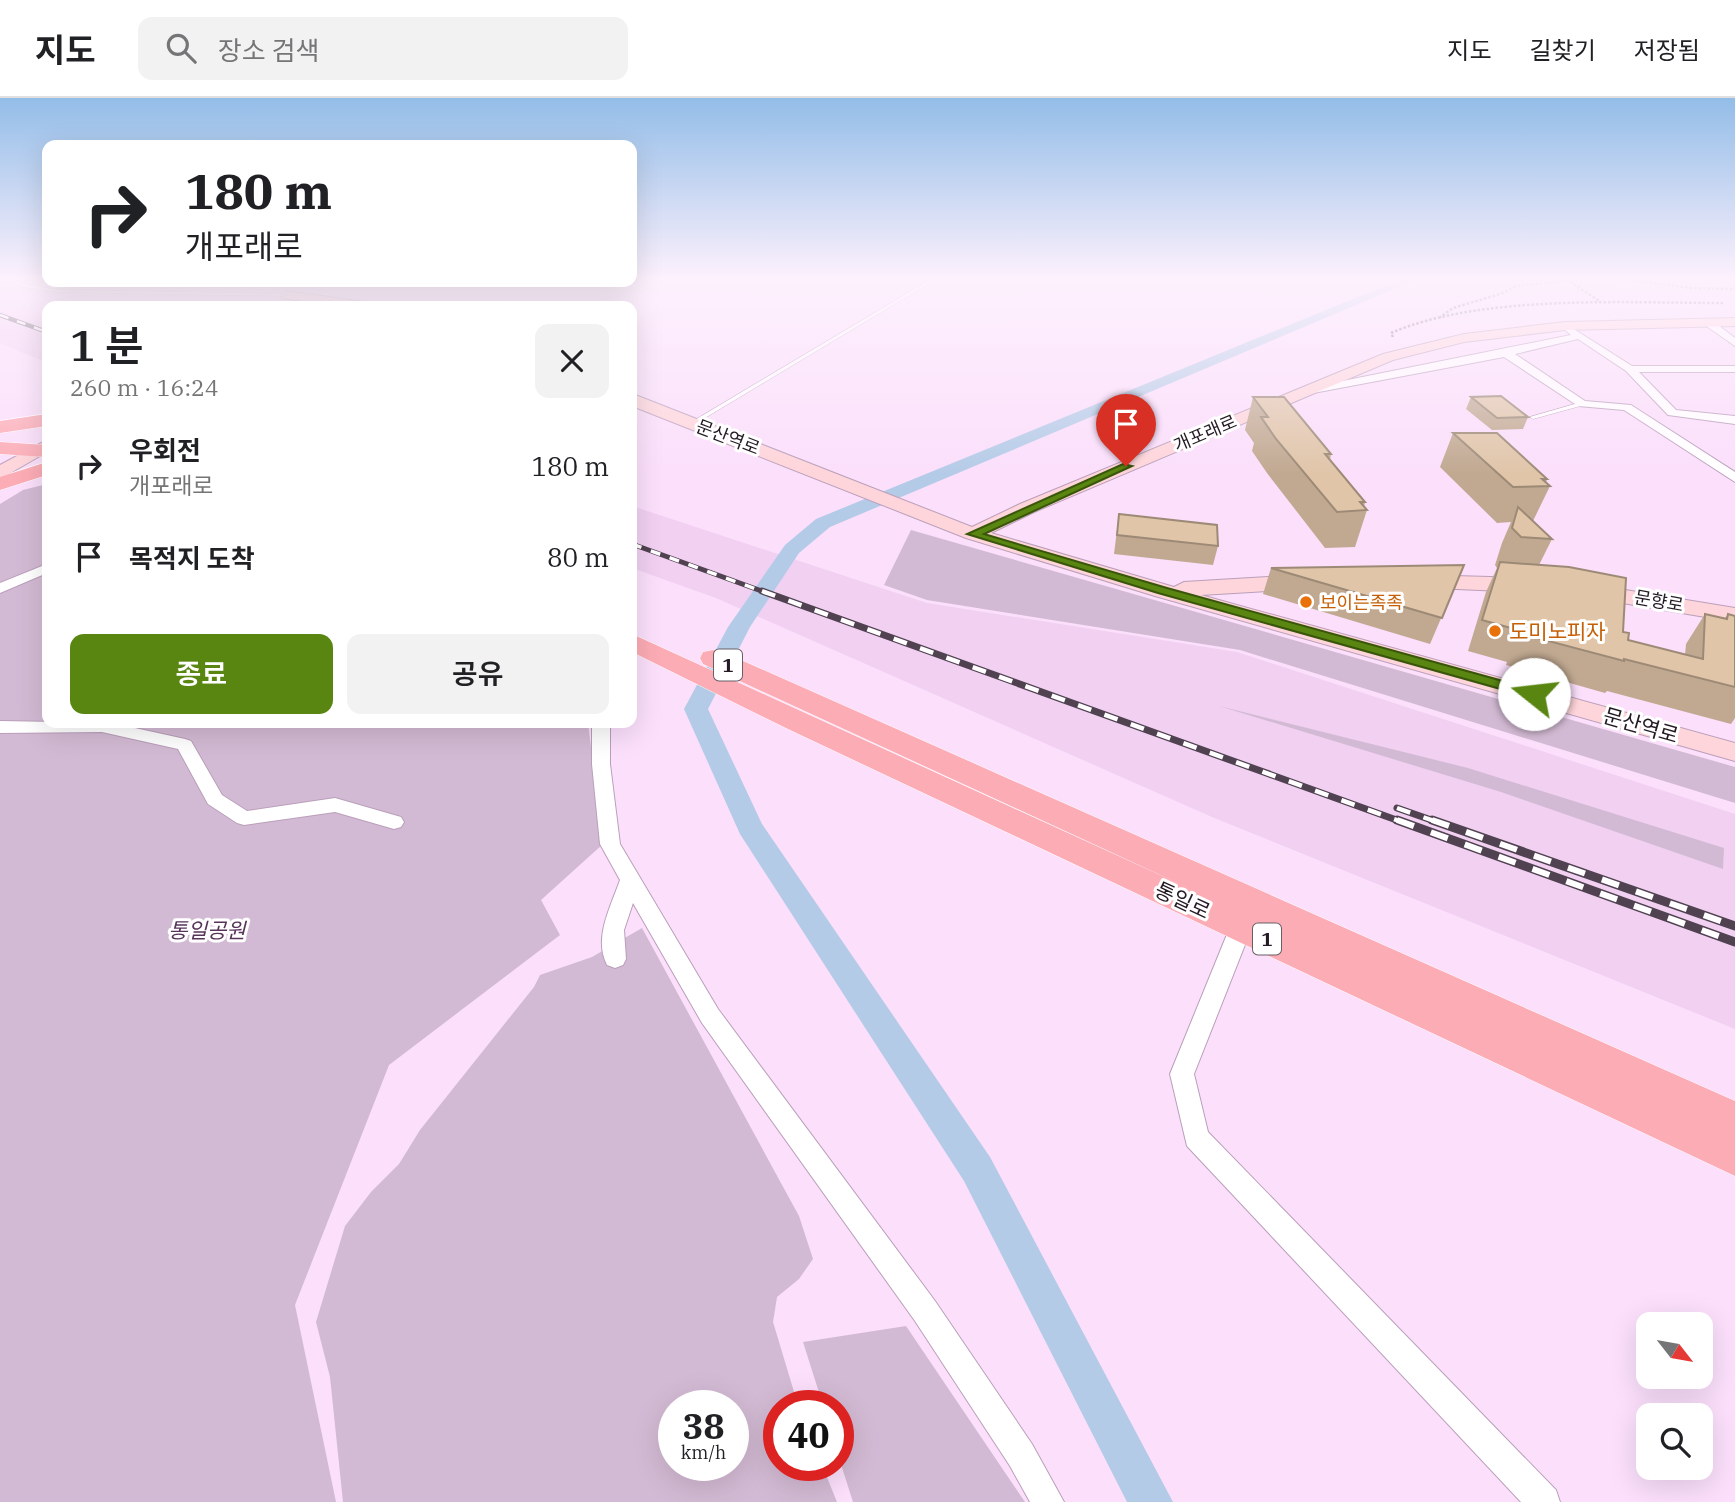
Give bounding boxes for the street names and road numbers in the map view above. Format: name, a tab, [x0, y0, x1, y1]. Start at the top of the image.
street label: 개포래로	[1170, 409, 1240, 457]
street label: 문산역로	[693, 414, 763, 460]
street label: 문향로	[1633, 585, 1685, 617]
road number: 1	[714, 650, 742, 680]
street label: 문산역로	[1600, 701, 1682, 749]
street label: 통일로	[1151, 875, 1215, 925]
road number: 1	[1253, 924, 1281, 954]

